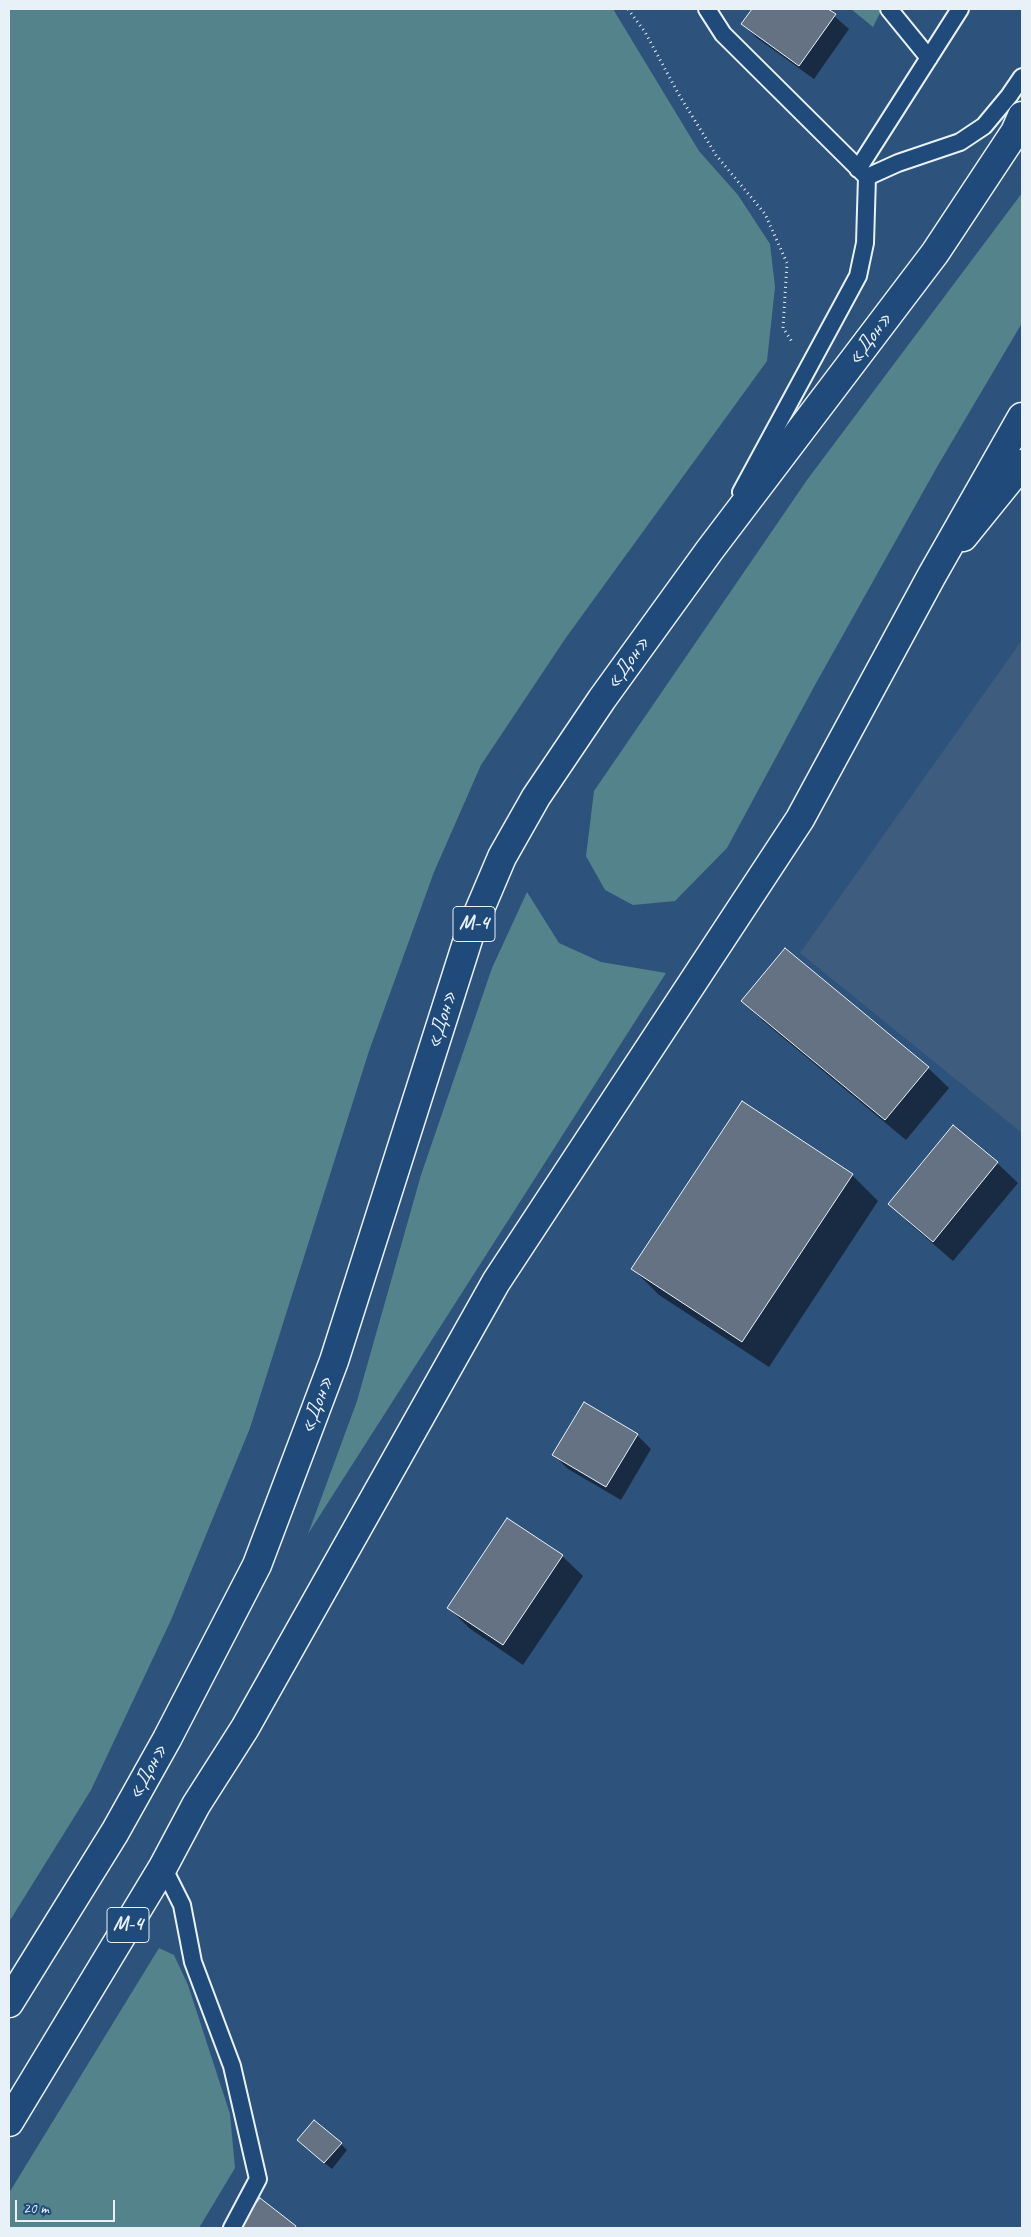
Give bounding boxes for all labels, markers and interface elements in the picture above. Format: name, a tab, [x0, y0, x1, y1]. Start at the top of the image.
street label: «Дон»	[842, 308, 898, 370]
street label: «Дон»	[600, 631, 656, 695]
road number: М-4	[453, 906, 495, 942]
street label: «Дон»	[421, 988, 463, 1052]
street label: «Дон»	[295, 1373, 339, 1437]
street label: «Дон»	[123, 1740, 173, 1804]
road number: М-4	[107, 1908, 149, 1942]
scale bar	[18, 2190, 118, 2222]
text: 20 m	[23, 2199, 49, 2218]

